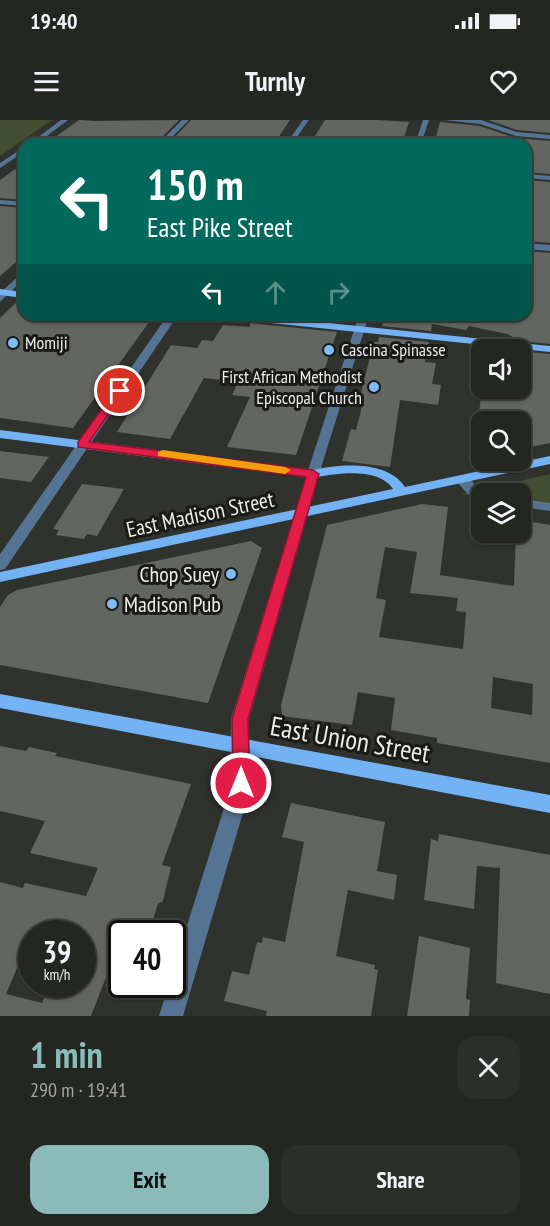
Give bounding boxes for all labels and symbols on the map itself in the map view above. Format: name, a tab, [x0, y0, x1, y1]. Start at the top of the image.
place label: Momiji	[25, 331, 68, 354]
marker: Momiji	[6, 336, 20, 350]
place label: Cascina Spinasse	[341, 338, 446, 361]
marker: Cascina Spinasse	[322, 343, 336, 357]
pin	[94, 365, 145, 416]
place label: First African Methodist Episcopal Church	[222, 365, 362, 409]
marker: First African Methodist Episcopal Church	[367, 380, 381, 394]
street label: East Madison Street	[124, 485, 276, 543]
place label: Chop Suey	[140, 560, 220, 588]
marker: Chop Suey	[224, 567, 238, 581]
place label: Madison Pub	[124, 590, 221, 618]
marker: Madison Pub	[105, 597, 119, 611]
street label: East Union Street	[268, 708, 433, 770]
position arrow	[209, 751, 273, 815]
speed limit sign: 40	[108, 920, 186, 998]

